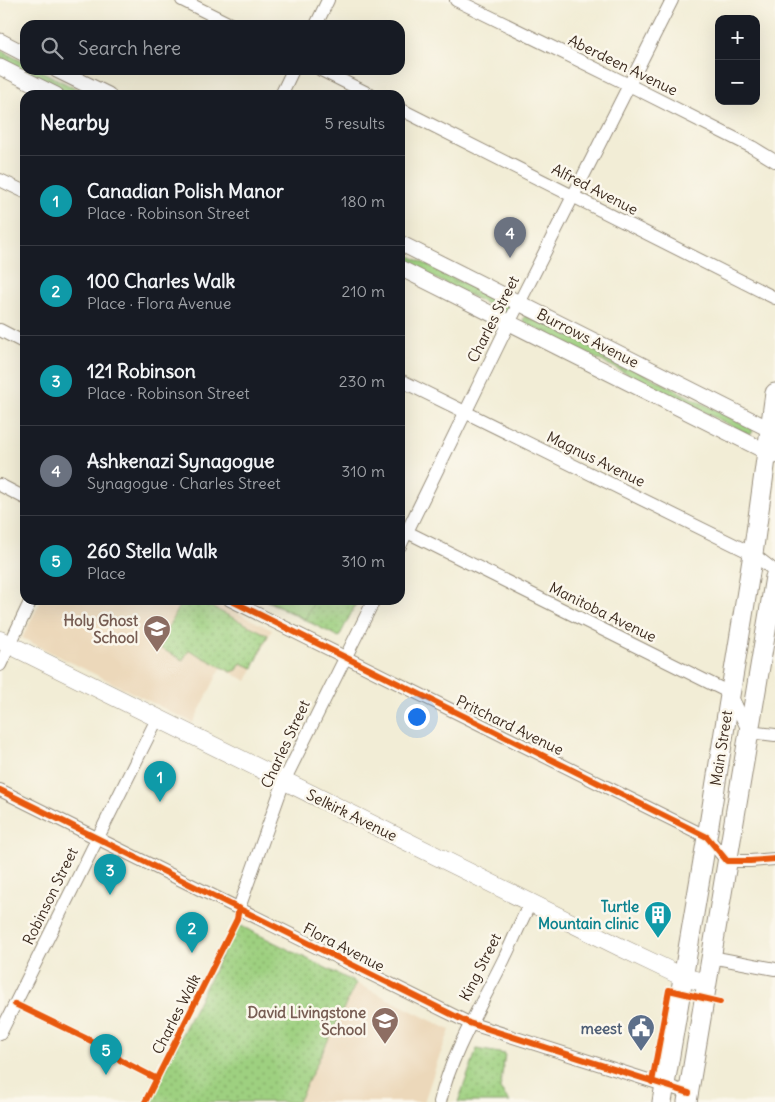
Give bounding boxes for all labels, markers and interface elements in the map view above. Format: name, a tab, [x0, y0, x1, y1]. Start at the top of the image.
map controls	[715, 15, 760, 105]
button: +	[715, 15, 760, 60]
search box	[20, 20, 405, 75]
street label: Aberdeen Avenue	[565, 30, 681, 100]
icon: search	[38, 34, 66, 62]
text: Search here	[78, 36, 181, 60]
button: −	[715, 60, 760, 105]
text: Nearby	[40, 109, 110, 136]
text: 5 results	[324, 113, 385, 133]
street label: Alfred Avenue	[549, 159, 641, 219]
text: Canadian Polish Manor	[87, 179, 284, 203]
text: 1	[53, 191, 59, 211]
text: 180 m	[341, 191, 385, 211]
text: Place · Robinson Street	[87, 203, 250, 223]
pin: 4	[494, 217, 526, 258]
text: 100 Charles Walk	[87, 269, 235, 293]
street label: Charles Street	[463, 272, 523, 366]
text: 2	[52, 281, 60, 301]
text: 210 m	[342, 281, 385, 301]
text: Place · Flora Avenue	[87, 293, 231, 313]
street label: Burrows Avenue	[534, 304, 642, 372]
text: 121 Robinson	[87, 359, 196, 383]
text: 3	[51, 371, 61, 391]
text: 230 m	[339, 371, 385, 391]
text: Place · Robinson Street	[87, 383, 250, 403]
street label: Magnus Avenue	[544, 427, 648, 491]
text: Ashkenazi Synagogue	[87, 449, 275, 473]
text: 4	[51, 461, 61, 481]
text: 310 m	[341, 461, 385, 481]
text: Synagogue · Charles Street	[87, 473, 281, 493]
text: 260 Stella Walk	[87, 539, 217, 563]
text: 5	[51, 551, 61, 571]
text: 310 m	[341, 551, 385, 571]
text: Place	[87, 563, 126, 583]
street label: Manitoba Avenue	[546, 578, 660, 646]
place label: Holy Ghost School	[64, 611, 139, 647]
school or university icon: Holy Ghost School	[142, 614, 172, 653]
street label: Pritchard Avenue	[453, 691, 567, 759]
street label: Charles Street	[256, 697, 314, 791]
your location	[404, 704, 430, 730]
street label: Main Street	[706, 709, 736, 787]
pin: 1	[144, 761, 176, 802]
street label: Selkirk Avenue	[304, 785, 400, 845]
street label: Robinson Street	[18, 844, 82, 948]
pin: 3	[94, 854, 126, 895]
place label: Turtle Mountain clinic	[538, 897, 639, 933]
building icon: Turtle Mountain clinic	[643, 900, 673, 939]
pin: 2	[176, 912, 208, 953]
street label: Flora Avenue	[300, 918, 388, 976]
street label: King Street	[455, 930, 505, 1004]
street label: Charles Walk	[148, 970, 205, 1057]
place label: David Livingstone School	[247, 1003, 366, 1039]
school or university icon: David Livingstone School	[370, 1006, 400, 1045]
public building icon: meest	[626, 1013, 656, 1052]
place label: meest	[581, 1019, 623, 1038]
pin: 5	[90, 1034, 122, 1075]

